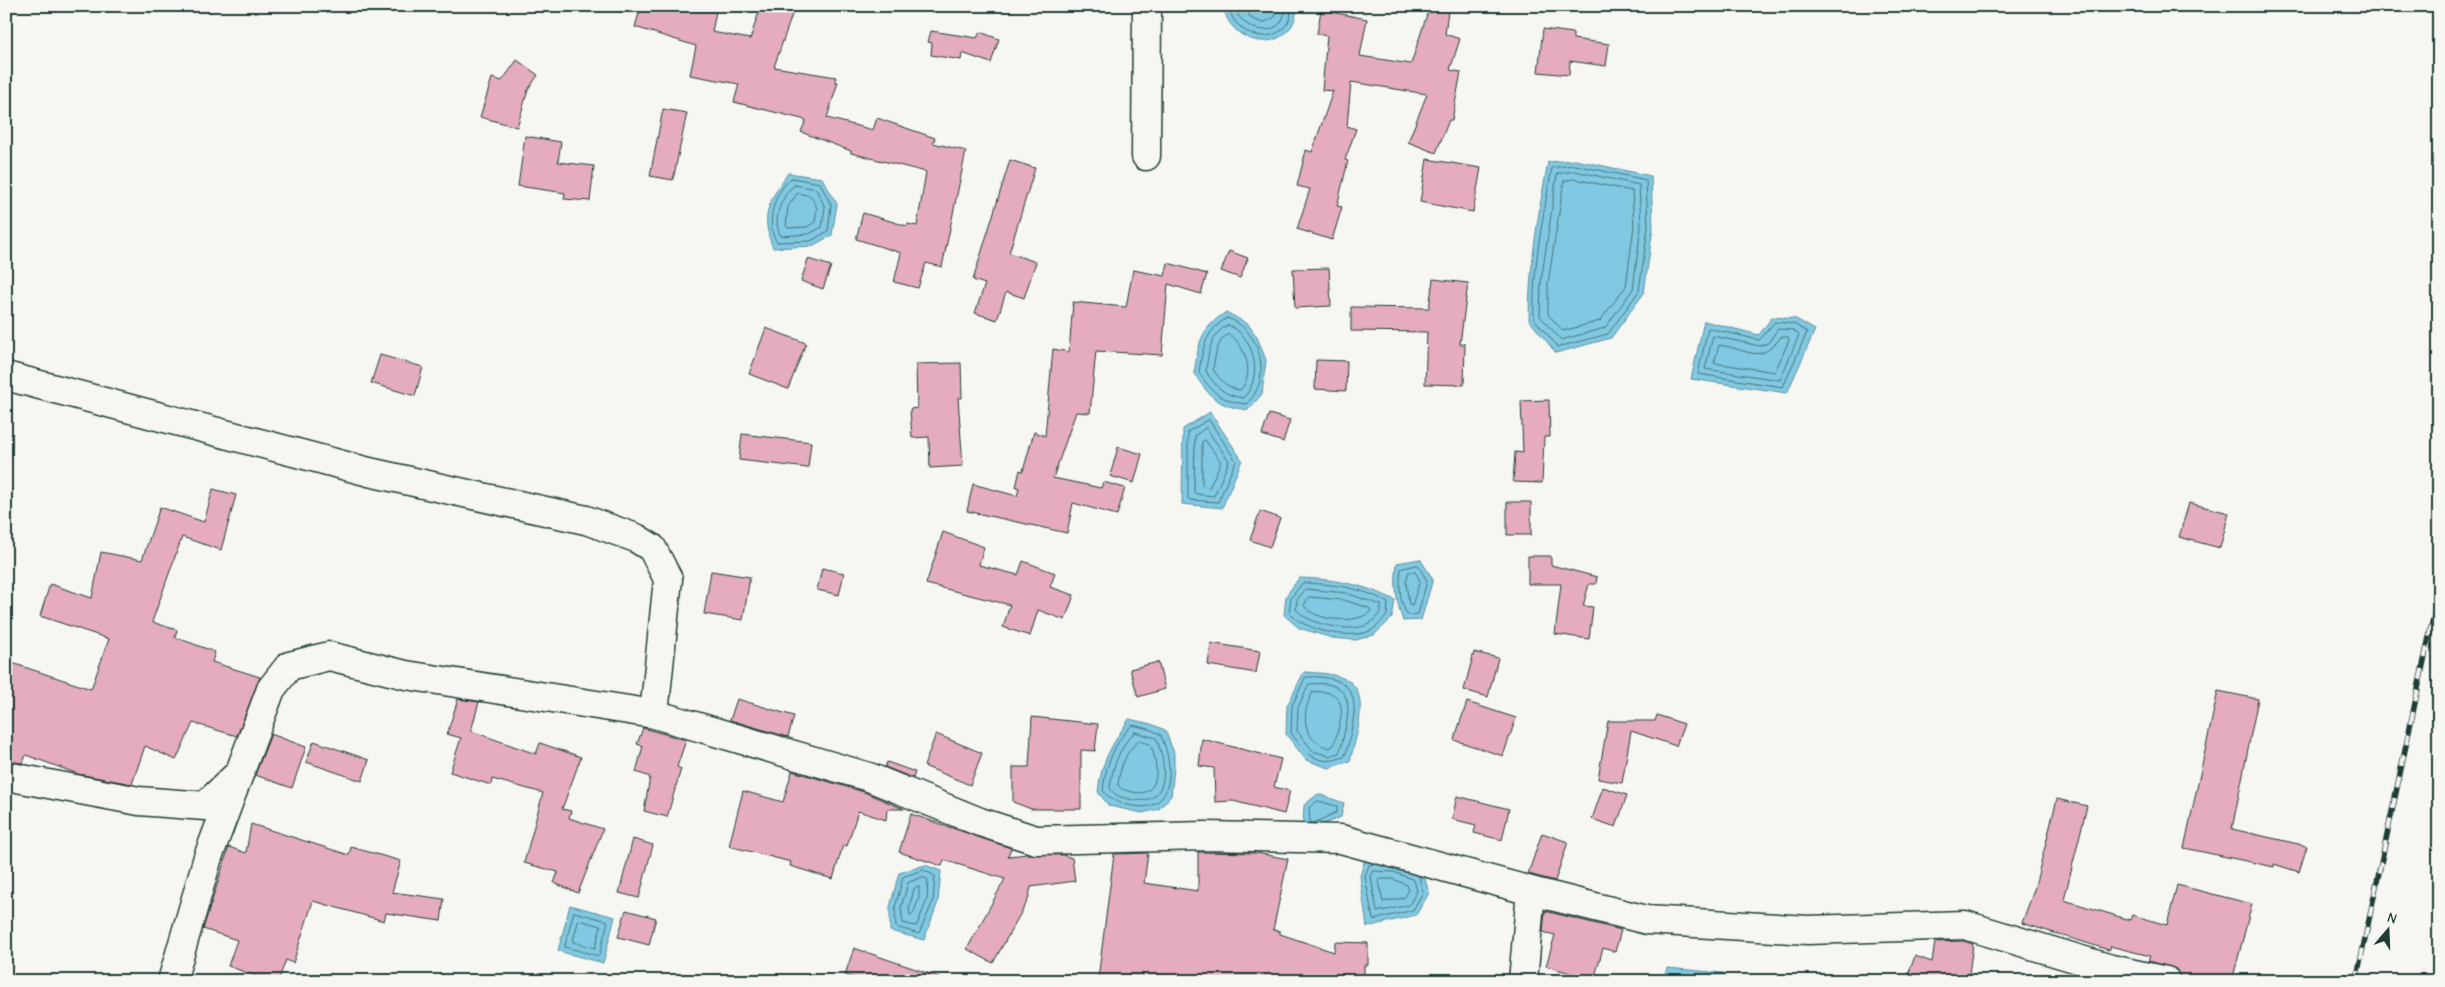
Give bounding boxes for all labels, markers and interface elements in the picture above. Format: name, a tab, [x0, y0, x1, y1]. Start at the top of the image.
north arrow	[2362, 904, 2412, 954]
text: N	[2385, 909, 2399, 928]

